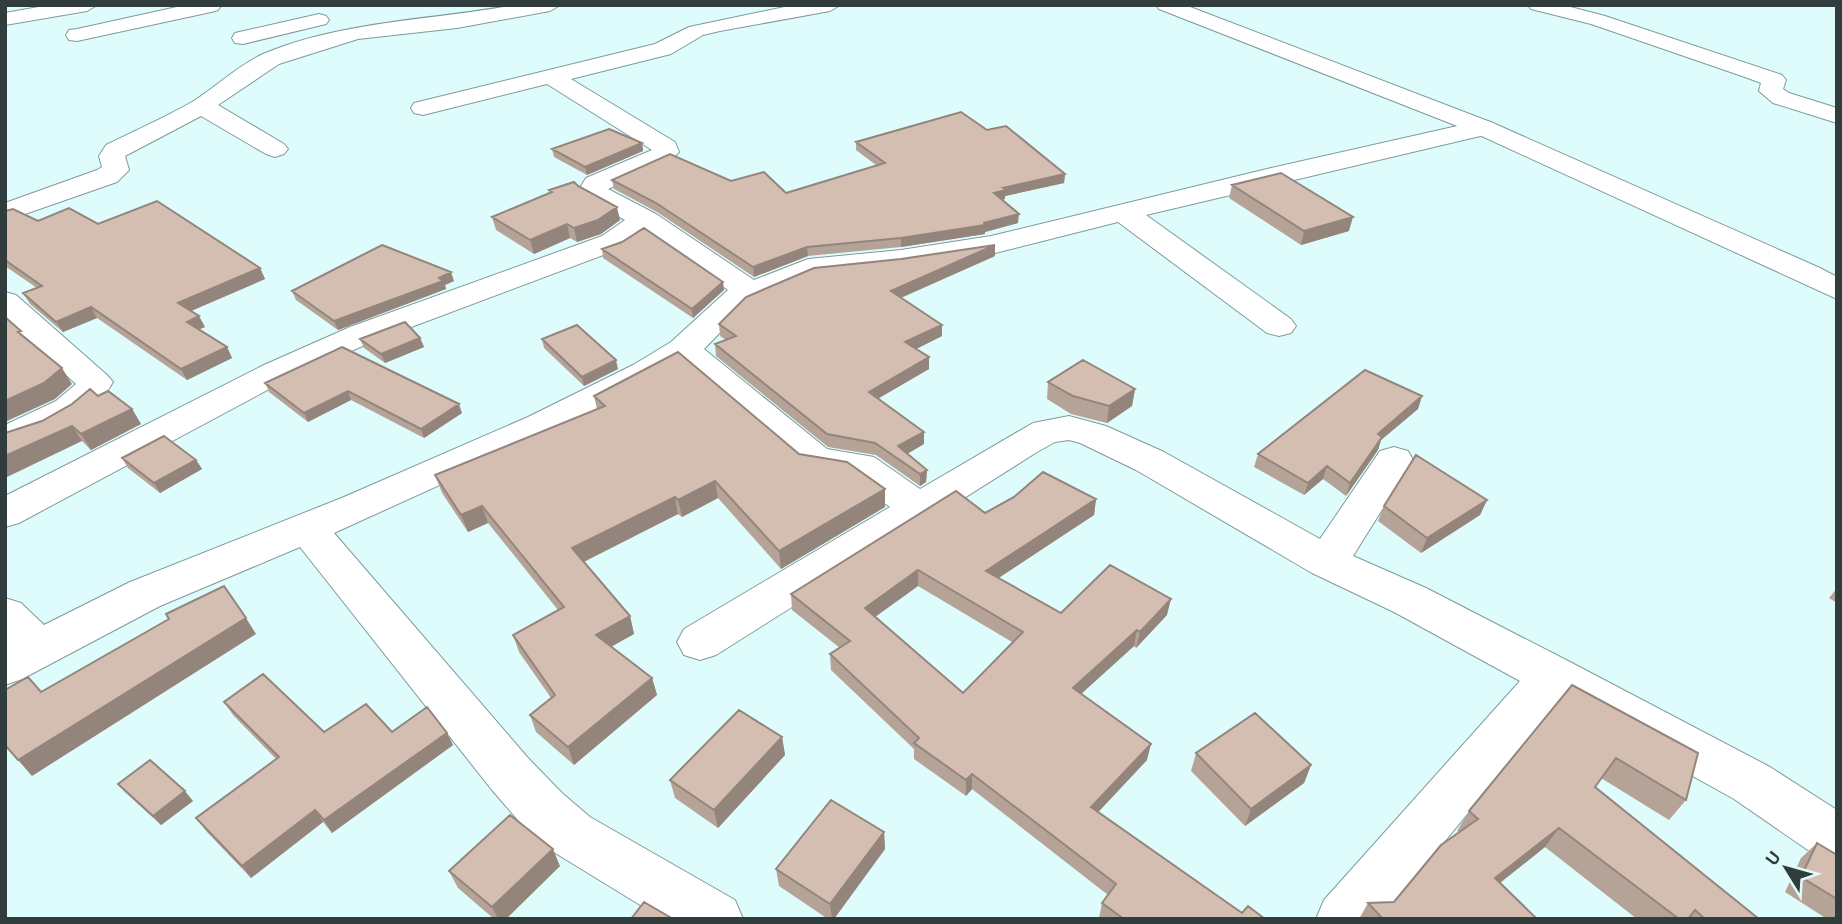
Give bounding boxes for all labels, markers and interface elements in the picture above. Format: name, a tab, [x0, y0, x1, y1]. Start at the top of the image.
north arrow	[1751, 833, 1821, 903]
text: U	[1762, 848, 1785, 869]

